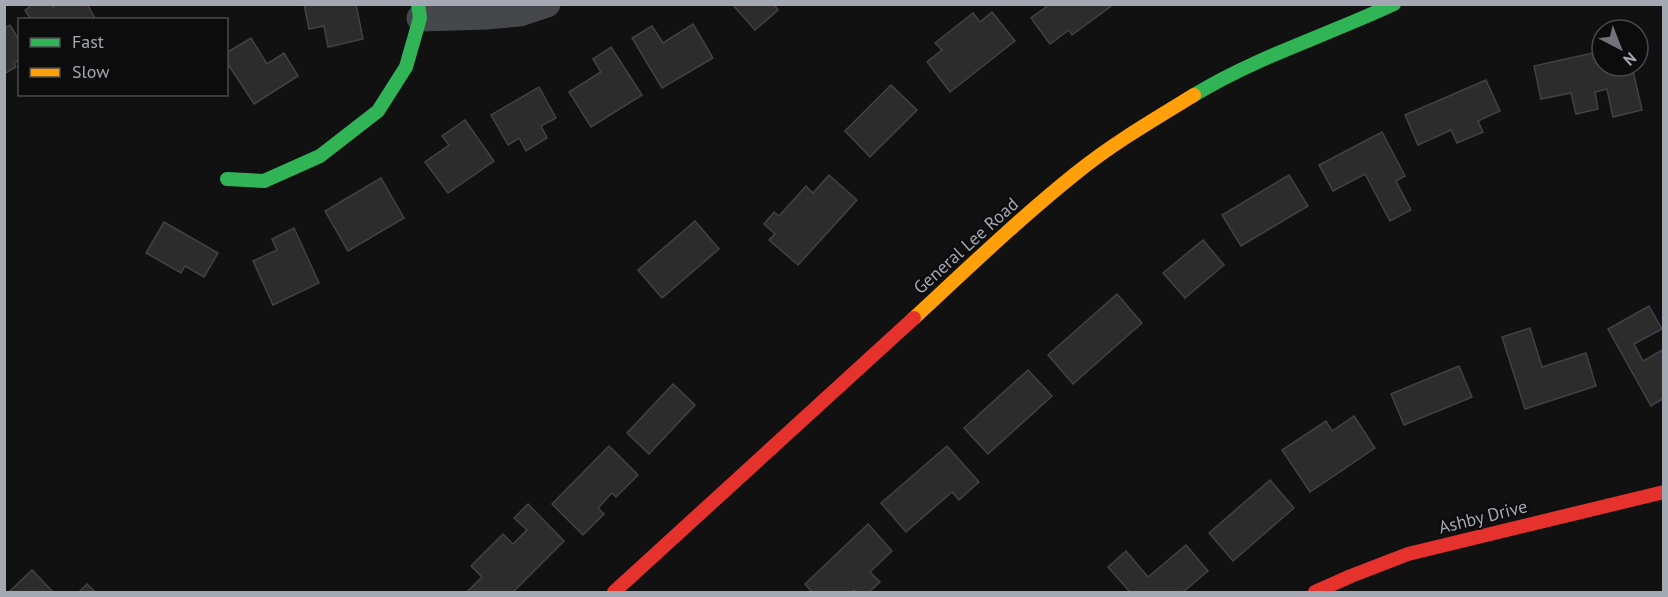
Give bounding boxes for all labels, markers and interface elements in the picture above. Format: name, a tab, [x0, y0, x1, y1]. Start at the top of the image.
legend	[18, 18, 228, 96]
north arrow	[1590, 18, 1650, 78]
text: Fast	[72, 30, 104, 53]
text: N	[1619, 48, 1641, 70]
text: Slow	[72, 60, 110, 83]
street label: General Lee Road	[908, 192, 1023, 299]
street label: Ashby Drive	[1436, 494, 1529, 539]

